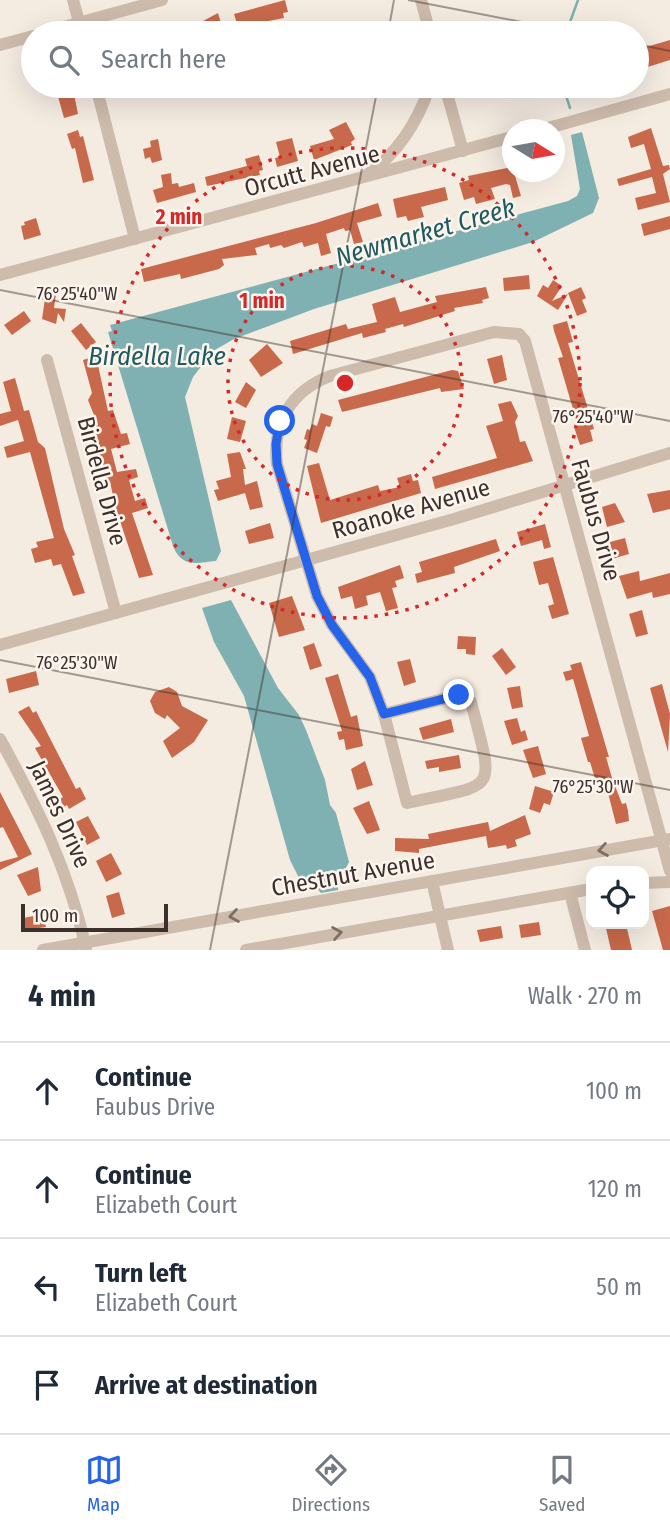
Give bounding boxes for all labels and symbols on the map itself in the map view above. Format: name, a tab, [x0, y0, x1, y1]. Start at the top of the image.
north arrow	[502, 119, 565, 182]
street label: Orcutt Avenue	[241, 140, 383, 202]
water label: Newmarket Creek	[332, 192, 519, 273]
text: 2 min	[155, 204, 202, 230]
text: 76°25'40"W	[37, 283, 118, 305]
text: 1 min	[239, 288, 285, 314]
water label: Birdella Lake	[88, 341, 226, 372]
centre of rings	[333, 371, 357, 395]
route start	[264, 405, 295, 436]
text: 76°25'40"W	[553, 406, 634, 428]
street label: Birdella Drive	[71, 413, 133, 549]
street label: Faubus Drive	[565, 456, 627, 584]
street label: Roanoke Avenue	[329, 473, 493, 545]
text: 76°25'30"W	[37, 652, 118, 674]
route end	[443, 679, 474, 710]
street label: James Drive	[23, 756, 97, 872]
text: 76°25'30"W	[553, 776, 634, 798]
one-way arrow	[597, 842, 609, 857]
street label: Chestnut Avenue	[269, 846, 437, 902]
scale bar	[21, 901, 168, 933]
one-way arrow	[228, 908, 240, 923]
one-way arrow	[331, 926, 343, 941]

